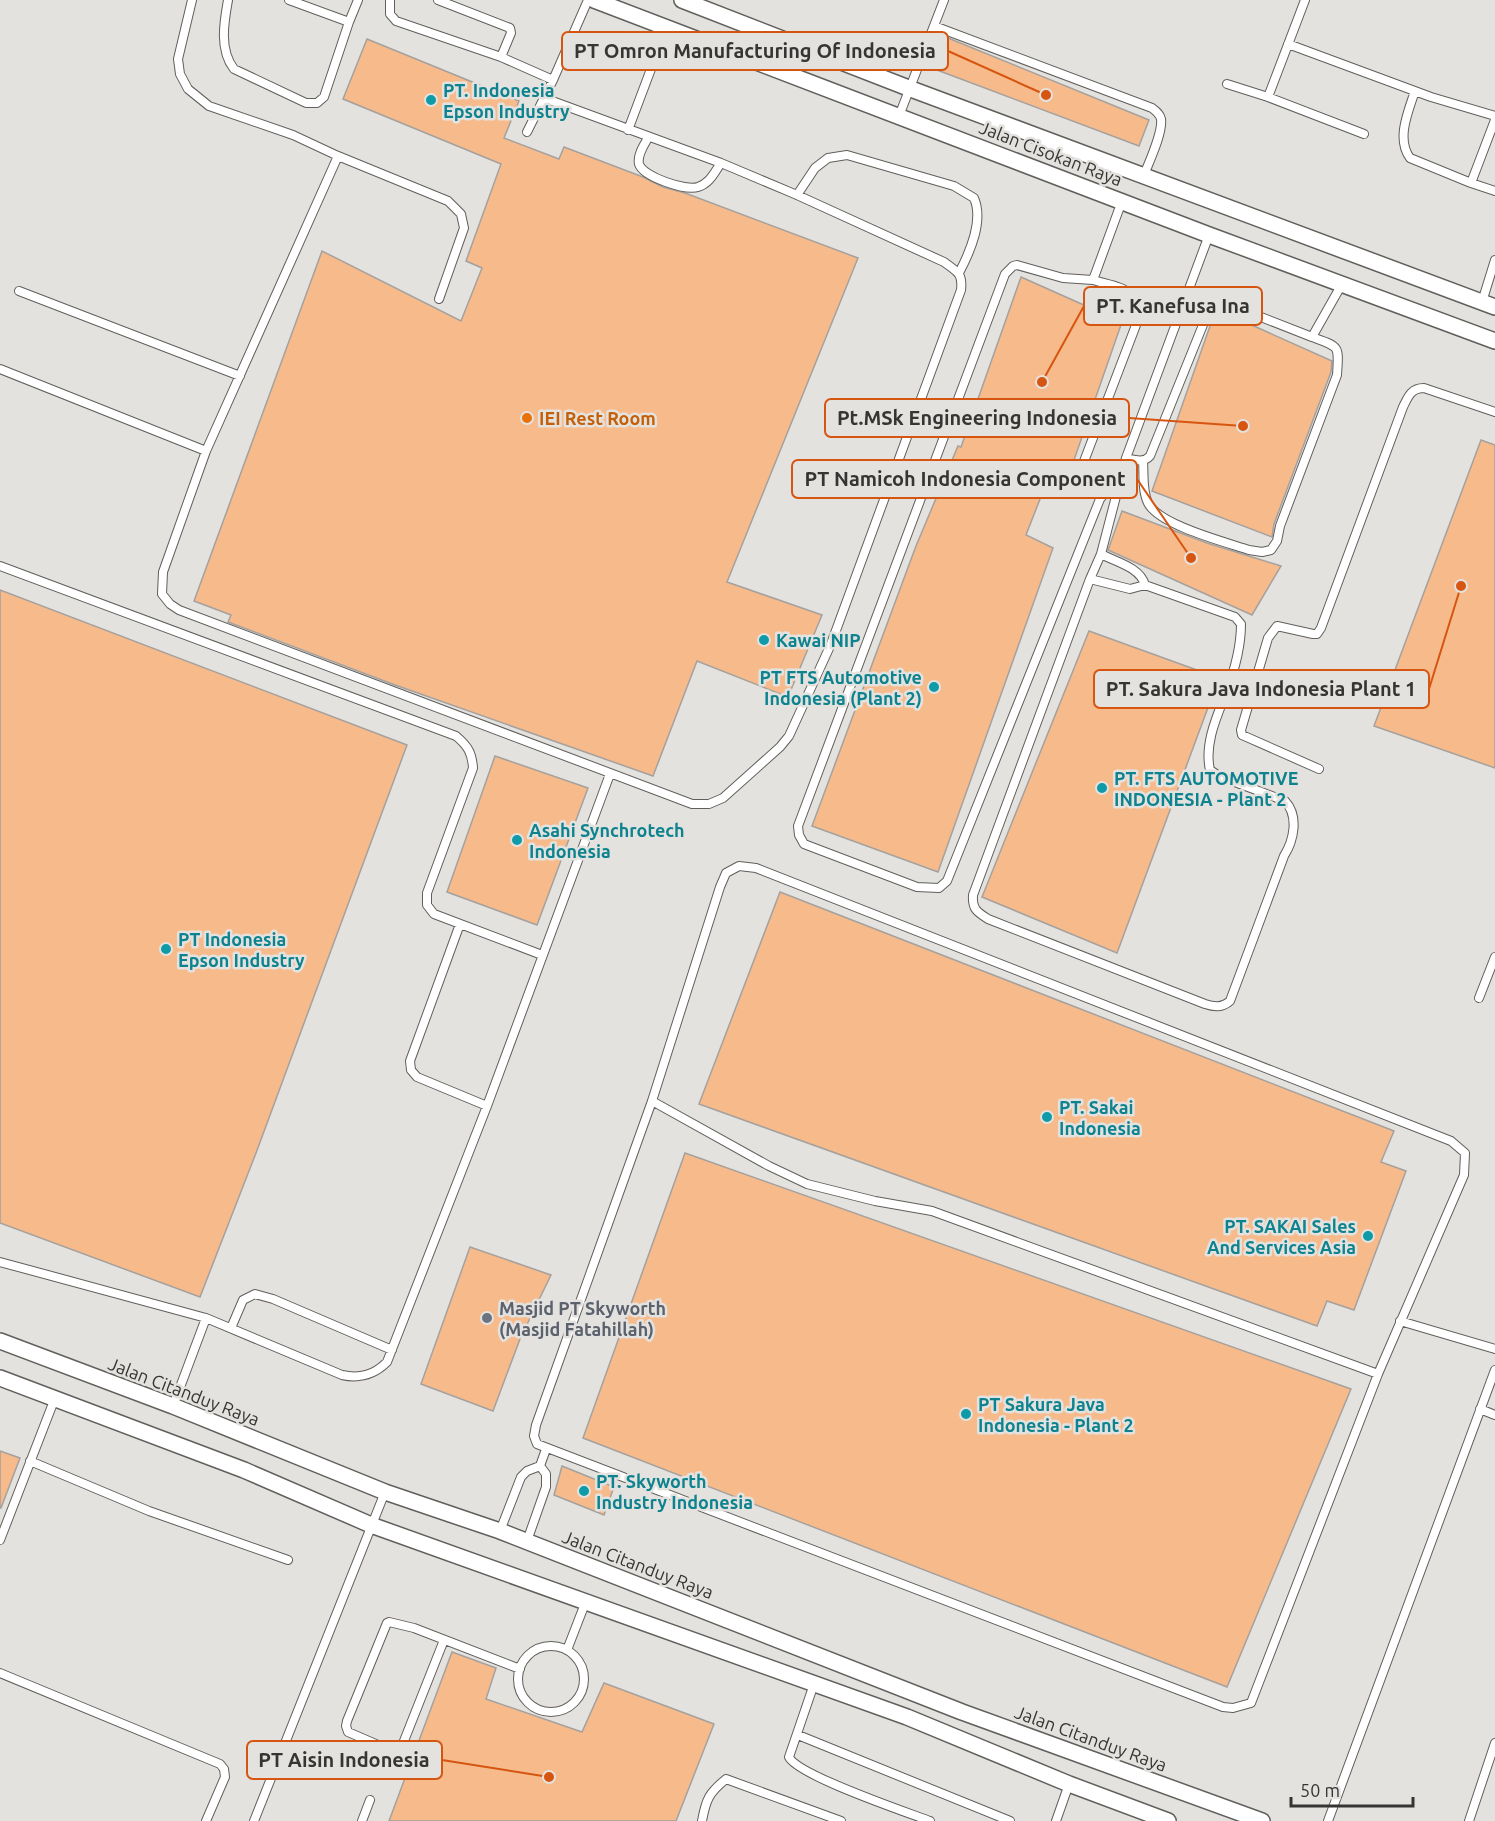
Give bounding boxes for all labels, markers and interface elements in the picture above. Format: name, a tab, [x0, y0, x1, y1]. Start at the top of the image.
callout: PT Omron Manufacturing Of Indonesia	[562, 32, 948, 70]
text: PT Omron Manufacturing Of Indonesia	[574, 39, 936, 62]
place label: PT. Indonesia Epson Industry	[443, 80, 570, 121]
marker: PT. Indonesia Epson Industry	[424, 93, 438, 107]
street label: Jalan Cisokan Raya	[977, 117, 1125, 189]
callout: PT. Kanefusa Ina	[1084, 287, 1262, 325]
text: PT. Kanefusa Ina	[1096, 294, 1250, 317]
callout: Pt.MSk Engineering Indonesia	[825, 399, 1129, 437]
text: Pt.MSk Engineering Indonesia	[837, 406, 1117, 429]
place label: IEI Rest Room	[539, 408, 656, 428]
marker: IEI Rest Room	[520, 411, 534, 425]
callout: PT Namicoh Indonesia Component	[792, 460, 1137, 498]
text: PT Namicoh Indonesia Component	[804, 467, 1126, 490]
place label: Kawai NIP	[776, 630, 861, 650]
marker: Kawai NIP	[757, 633, 771, 647]
place label: PT FTS Automotive Indonesia (Plant 2)	[759, 667, 922, 709]
callout: PT. Sakura Java Indonesia Plant 1	[1094, 670, 1429, 708]
text: PT. Sakura Java Indonesia Plant 1	[1106, 677, 1416, 700]
marker: PT FTS Automotive Indonesia (Plant 2)	[927, 680, 941, 694]
place label: PT. FTS AUTOMOTIVE INDONESIA - Plant 2	[1114, 768, 1299, 809]
marker: PT. FTS AUTOMOTIVE INDONESIA - Plant 2	[1095, 781, 1109, 795]
place label: Asahi Synchrotech Indonesia	[529, 820, 685, 861]
marker: Asahi Synchrotech Indonesia	[510, 833, 524, 847]
place label: PT Indonesia Epson Industry	[178, 929, 305, 970]
marker: PT Indonesia Epson Industry	[159, 942, 173, 956]
place label: PT. Sakai Indonesia	[1059, 1097, 1141, 1138]
marker: PT. Sakai Indonesia	[1040, 1110, 1054, 1124]
place label: PT. SAKAI Sales And Services Asia	[1207, 1216, 1356, 1257]
marker: PT. SAKAI Sales And Services Asia	[1361, 1229, 1375, 1243]
place label: Masjid PT Skyworth (Masjid Fatahillah)	[499, 1298, 666, 1340]
marker: Masjid PT Skyworth (Masjid Fatahillah)	[480, 1311, 494, 1325]
street label: Jalan Citanduy Raya	[106, 1353, 262, 1429]
place label: PT Sakura Java Indonesia - Plant 2	[978, 1394, 1134, 1435]
marker: PT Sakura Java Indonesia - Plant 2	[959, 1407, 973, 1421]
place label: PT. Skyworth Industry Indonesia	[596, 1471, 753, 1512]
marker: PT. Skyworth Industry Indonesia	[577, 1484, 591, 1498]
street label: Jalan Citanduy Raya	[560, 1526, 716, 1602]
street label: Jalan Citanduy Raya	[1012, 1701, 1170, 1775]
callout: PT Aisin Indonesia	[247, 1741, 442, 1779]
text: PT Aisin Indonesia	[258, 1748, 430, 1771]
scale bar	[1291, 1770, 1412, 1808]
text: 50 m	[1300, 1780, 1340, 1800]

